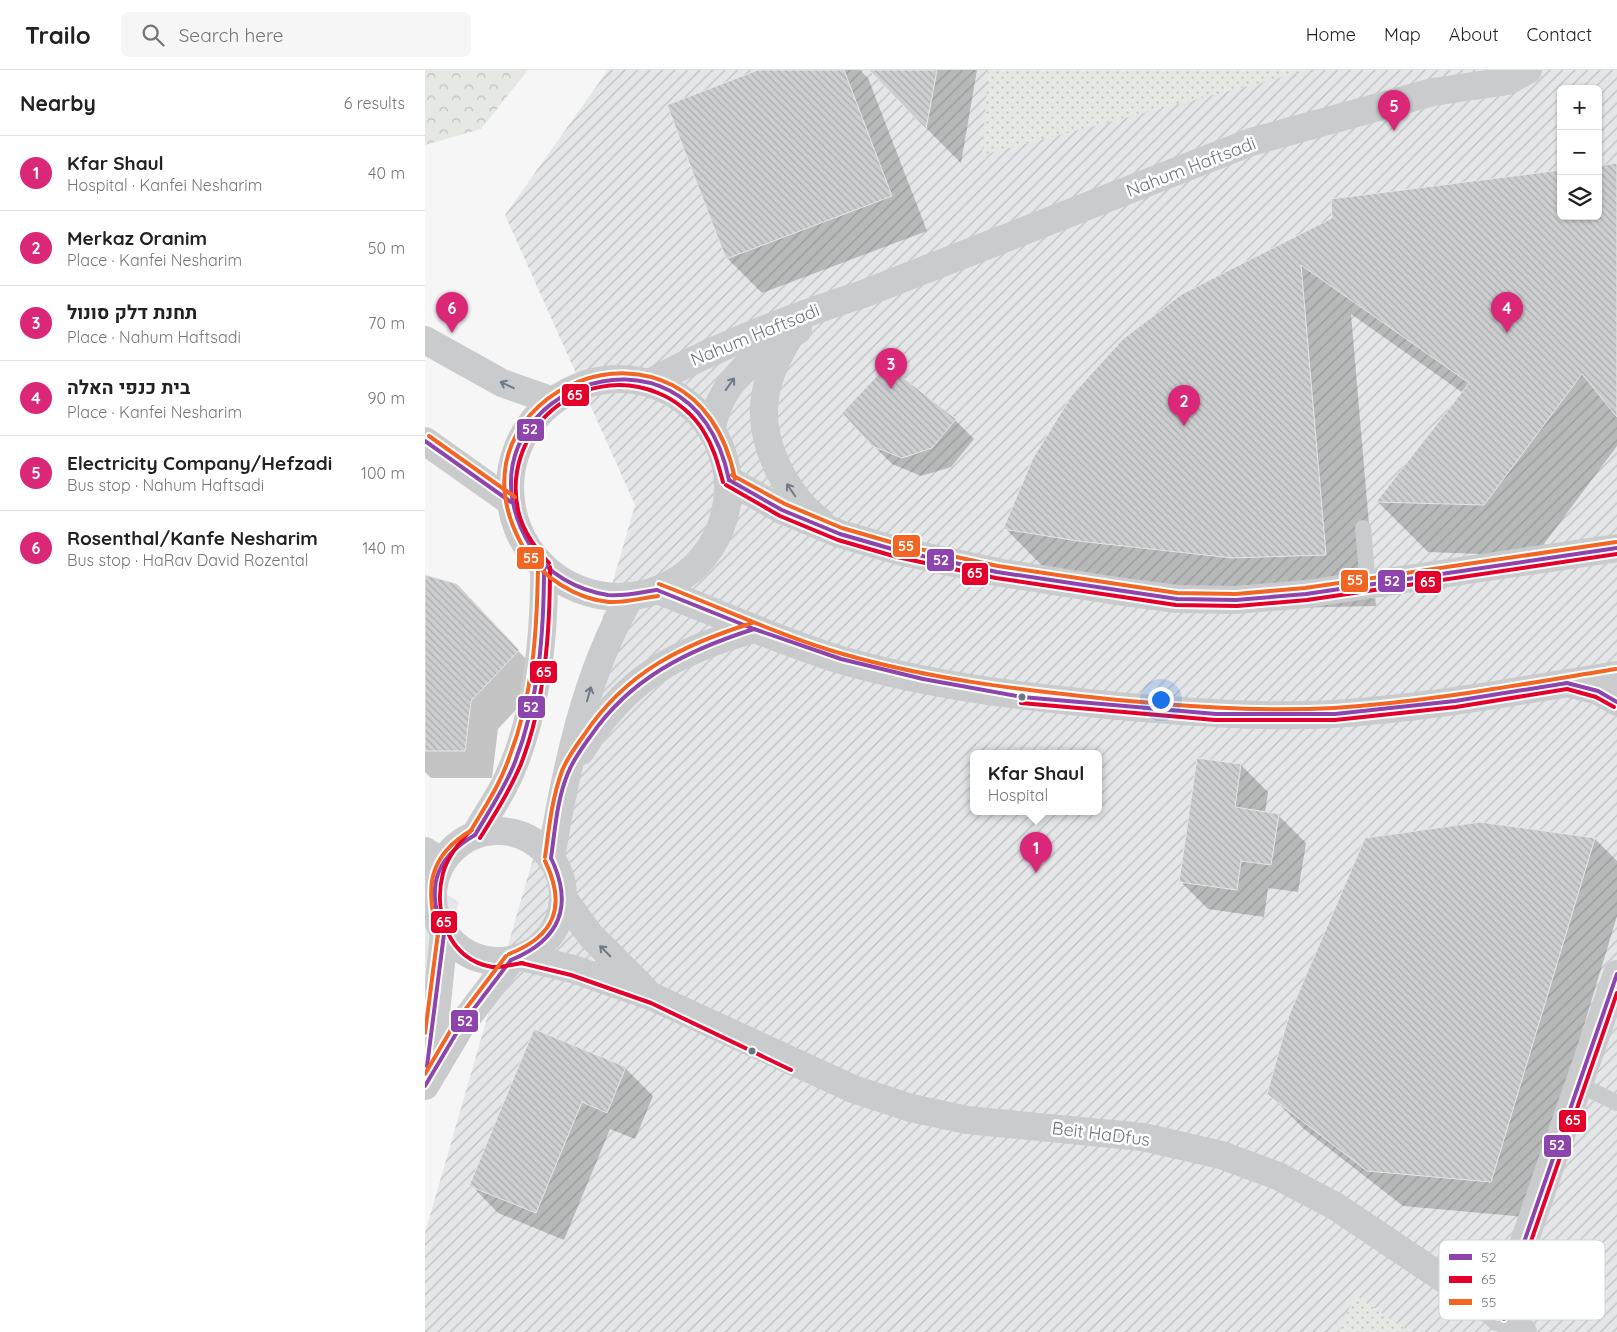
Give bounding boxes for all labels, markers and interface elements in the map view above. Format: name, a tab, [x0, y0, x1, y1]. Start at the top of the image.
search box	[121, 12, 471, 57]
text: Trailo	[25, 20, 91, 50]
icon: search	[139, 21, 167, 49]
text: Search here	[179, 23, 284, 47]
text: Home	[1306, 23, 1356, 46]
text: Map	[1384, 23, 1421, 46]
text: About	[1449, 23, 1499, 46]
text: Contact	[1527, 23, 1592, 46]
map controls	[1557, 85, 1602, 220]
button: +	[1557, 85, 1602, 130]
text: Nearby	[20, 90, 96, 116]
pin: 5	[1378, 90, 1410, 131]
text: 6 results	[344, 93, 405, 113]
button: −	[1557, 130, 1602, 175]
street label: Nahum Haftsadi	[1123, 131, 1259, 202]
text: Kfar Shaul	[67, 151, 164, 175]
text: 1	[33, 163, 39, 183]
text: 40 m	[368, 163, 405, 183]
text: Hospital · Kanfei Nesharim	[67, 175, 262, 195]
button: layers	[1557, 175, 1602, 220]
text: Merkaz Oranim	[67, 226, 207, 250]
text: 2	[31, 238, 41, 258]
text: 50 m	[368, 238, 405, 258]
text: Place · Kanfei Nesharim	[67, 250, 242, 270]
pin: 6	[436, 292, 468, 333]
pin: 4	[1491, 292, 1523, 333]
street label: Nahum Haftsadi	[687, 298, 823, 371]
text: תחנת דלק סונול	[67, 300, 197, 324]
text: 3	[32, 313, 40, 333]
text: 70 m	[368, 313, 405, 333]
text: Place · Nahum Haftsadi	[67, 327, 241, 347]
pin: 3	[875, 348, 907, 389]
text: בית כנפי האלה	[67, 375, 190, 399]
one-way arrow	[725, 377, 735, 391]
one-way arrow	[500, 380, 515, 389]
line badge: 65	[561, 383, 590, 407]
pin: 2	[1168, 385, 1200, 426]
text: 65	[567, 386, 583, 404]
text: 4	[31, 388, 41, 408]
text: 90 m	[368, 388, 405, 408]
text: Place · Kanfei Nesharim	[67, 402, 242, 422]
line badge: 52	[516, 418, 545, 442]
text: 52	[522, 420, 538, 438]
text: Electricity Company/Hefzadi	[67, 451, 332, 475]
text: 5	[31, 463, 41, 483]
text: 100 m	[361, 463, 405, 483]
text: Bus stop · Nahum Haftsadi	[67, 475, 264, 495]
one-way arrow	[786, 483, 796, 497]
text: Rosenthal/Kanfe Nesharim	[67, 526, 318, 550]
line badge: 55	[892, 534, 921, 558]
text: 55	[898, 537, 914, 555]
text: 6	[32, 538, 40, 558]
text: 140 m	[362, 538, 405, 558]
line badge: 55	[516, 546, 545, 570]
line badge: 52	[926, 548, 955, 572]
text: 55	[523, 549, 539, 567]
text: Bus stop · HaRav David Rozental	[67, 550, 309, 570]
text: 52	[933, 551, 949, 569]
line badge: 65	[961, 562, 989, 586]
text: 65	[967, 564, 983, 582]
line badge: 55	[1340, 569, 1369, 593]
line badge: 52	[1377, 569, 1406, 593]
line badge: 65	[1414, 570, 1442, 594]
text: 55	[1347, 571, 1363, 589]
text: 52	[1384, 572, 1400, 590]
text: 65	[1420, 573, 1436, 591]
line badge: 65	[529, 660, 558, 684]
text: 65	[536, 663, 552, 681]
one-way arrow	[585, 686, 594, 702]
your location	[1148, 687, 1174, 713]
unlabelled marker	[1017, 692, 1027, 702]
line badge: 52	[517, 695, 546, 719]
text: 52	[523, 698, 539, 716]
popup	[970, 750, 1102, 815]
text: Kfar Shaul	[988, 761, 1084, 785]
text: Hospital	[988, 785, 1048, 805]
pin: 1	[1020, 832, 1052, 873]
line badge: 65	[430, 910, 458, 934]
text: 65	[436, 913, 452, 931]
one-way arrow	[599, 944, 611, 957]
line badge: 52	[450, 1009, 479, 1033]
text: 52	[457, 1012, 473, 1030]
unlabelled marker	[747, 1046, 757, 1056]
line badge: 65	[1558, 1109, 1587, 1133]
text: 65	[1565, 1111, 1581, 1129]
street label: Beit HaDfus	[1051, 1116, 1151, 1151]
line badge: 52	[1543, 1134, 1572, 1158]
text: 52	[1549, 1136, 1565, 1154]
legend	[1439, 1240, 1605, 1320]
text: 52	[1481, 1248, 1497, 1266]
text: 65	[1481, 1270, 1496, 1288]
text: 55	[1481, 1293, 1496, 1311]

